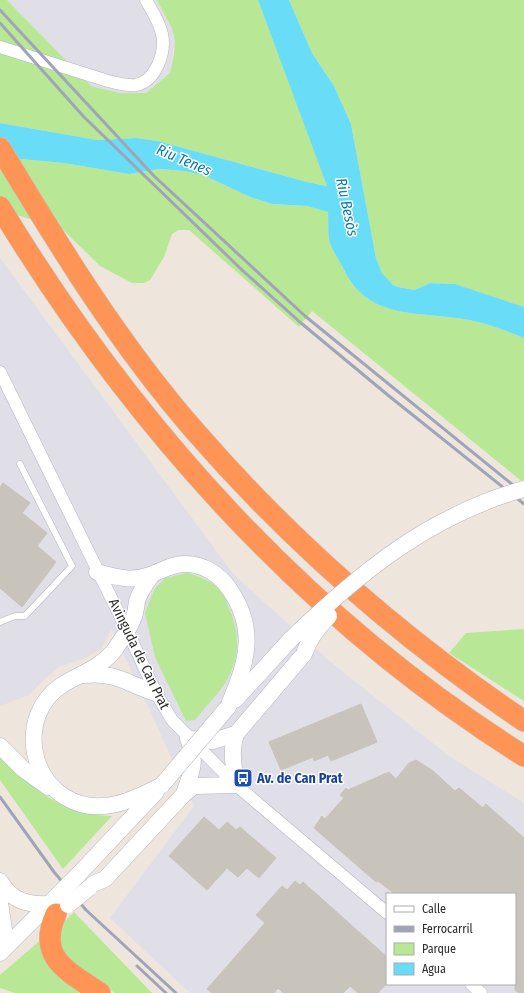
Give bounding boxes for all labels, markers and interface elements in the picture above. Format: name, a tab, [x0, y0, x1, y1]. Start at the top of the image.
water label: Riu Tenes	[154, 140, 215, 180]
water label: Riu Besòs	[332, 176, 362, 238]
street label: Avinguda de Can Prat	[105, 596, 173, 713]
bus stop icon: Av. de Can Prat	[232, 767, 254, 789]
place label: Av. de Can Prat	[256, 770, 344, 787]
legend	[386, 893, 516, 985]
text: Calle	[422, 902, 446, 916]
text: Ferrocarril	[422, 922, 473, 936]
text: Parque	[422, 942, 456, 956]
text: Agua	[422, 962, 446, 976]

